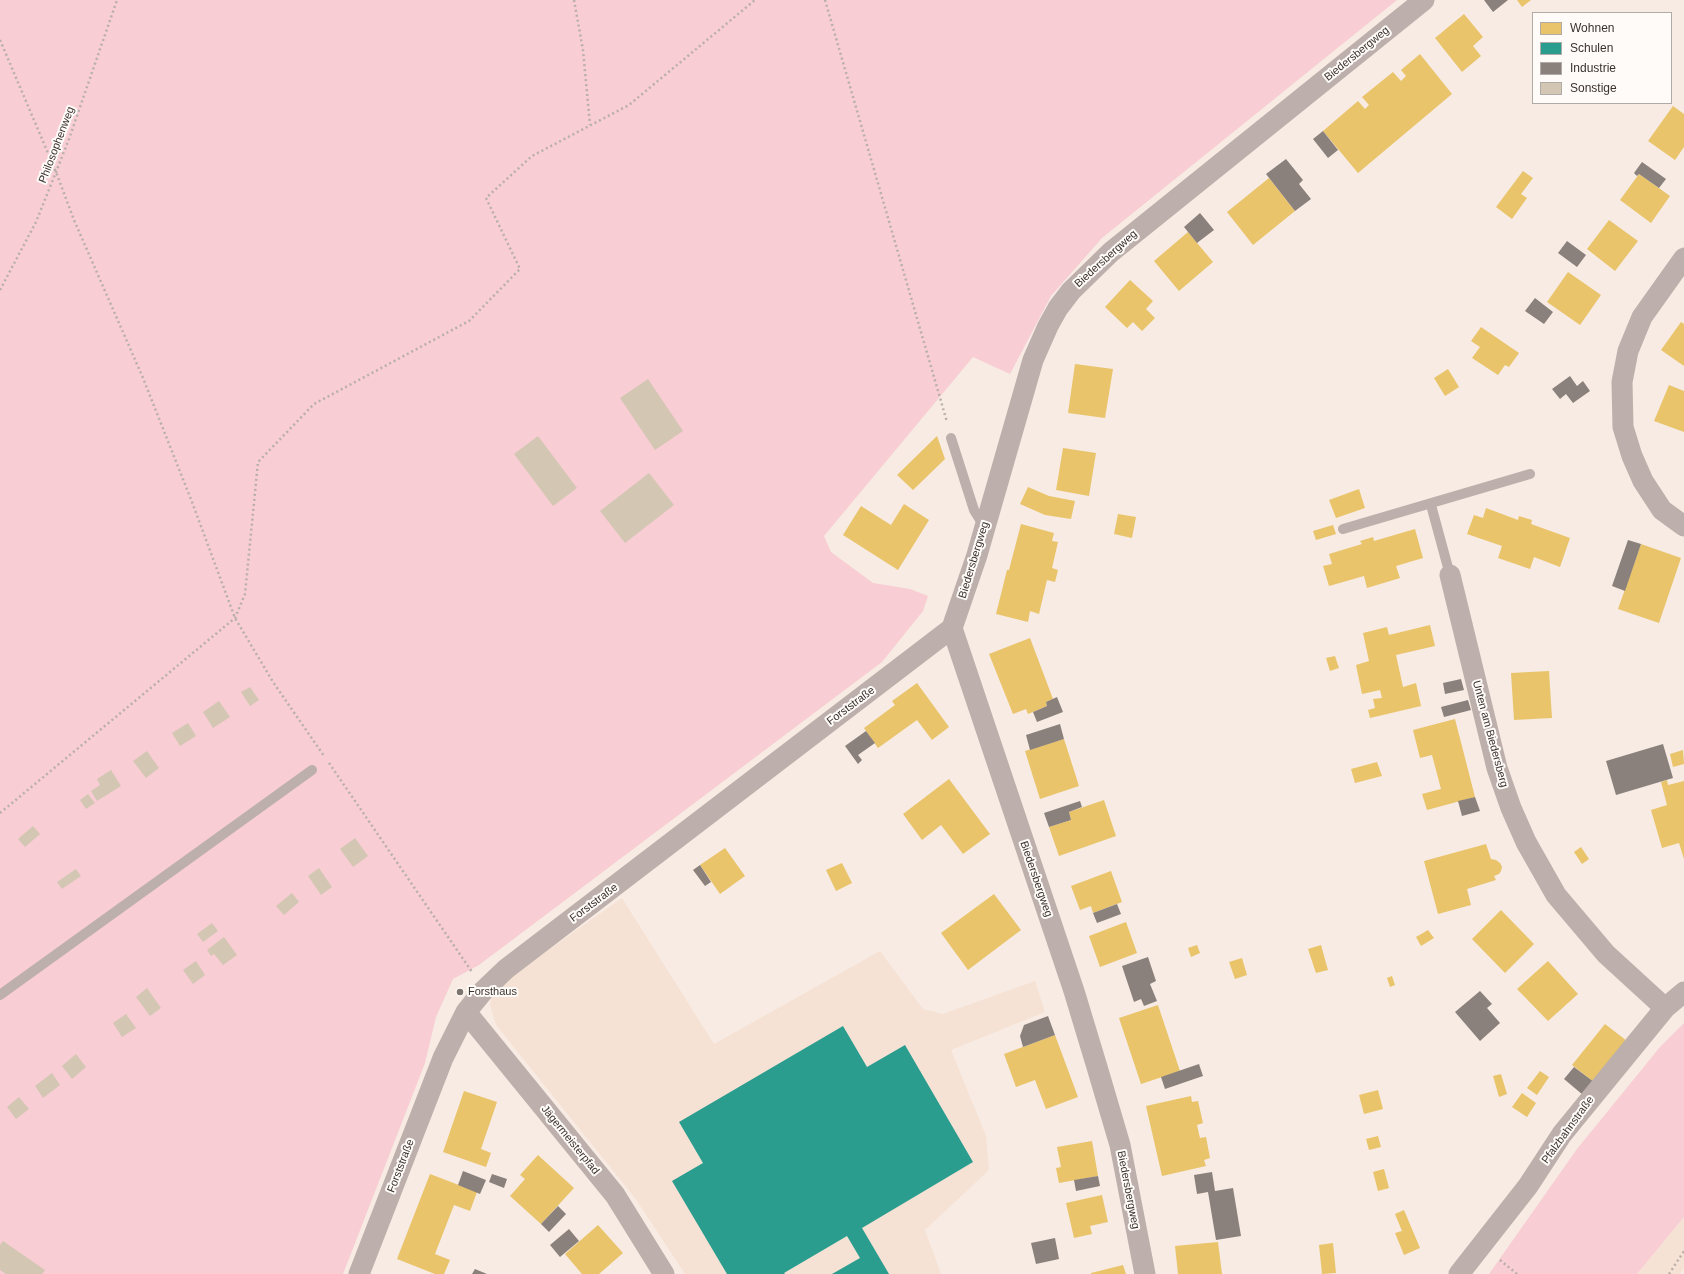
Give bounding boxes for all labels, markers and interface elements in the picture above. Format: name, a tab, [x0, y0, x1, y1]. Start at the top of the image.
legend	[1532, 12, 1672, 104]
text: Wohnen	[1570, 21, 1614, 35]
street label: Biedersbergweg	[1322, 24, 1392, 84]
text: Schulen	[1570, 41, 1613, 55]
text: Industrie	[1570, 61, 1616, 75]
text: Sonstige	[1570, 81, 1617, 95]
street label: Philosophenweg	[36, 105, 78, 185]
street label: Biedersbergweg	[1072, 227, 1140, 291]
street label: Biedersbergweg	[956, 520, 992, 600]
street label: Unten am Biedersberg	[1469, 679, 1511, 789]
street label: Forststraße	[825, 684, 877, 728]
street label: Biedersbergweg	[1017, 839, 1055, 919]
street label: Forststraße	[568, 881, 620, 925]
place label: Forsthaus	[468, 985, 517, 999]
marker: Forsthaus	[455, 987, 465, 997]
street label: Pfalzbahnstraße	[1539, 1094, 1597, 1166]
street label: Jägermeisterpfad	[538, 1103, 602, 1177]
street label: Forststraße	[385, 1137, 417, 1195]
street label: Biedersbergweg	[1114, 1150, 1142, 1230]

